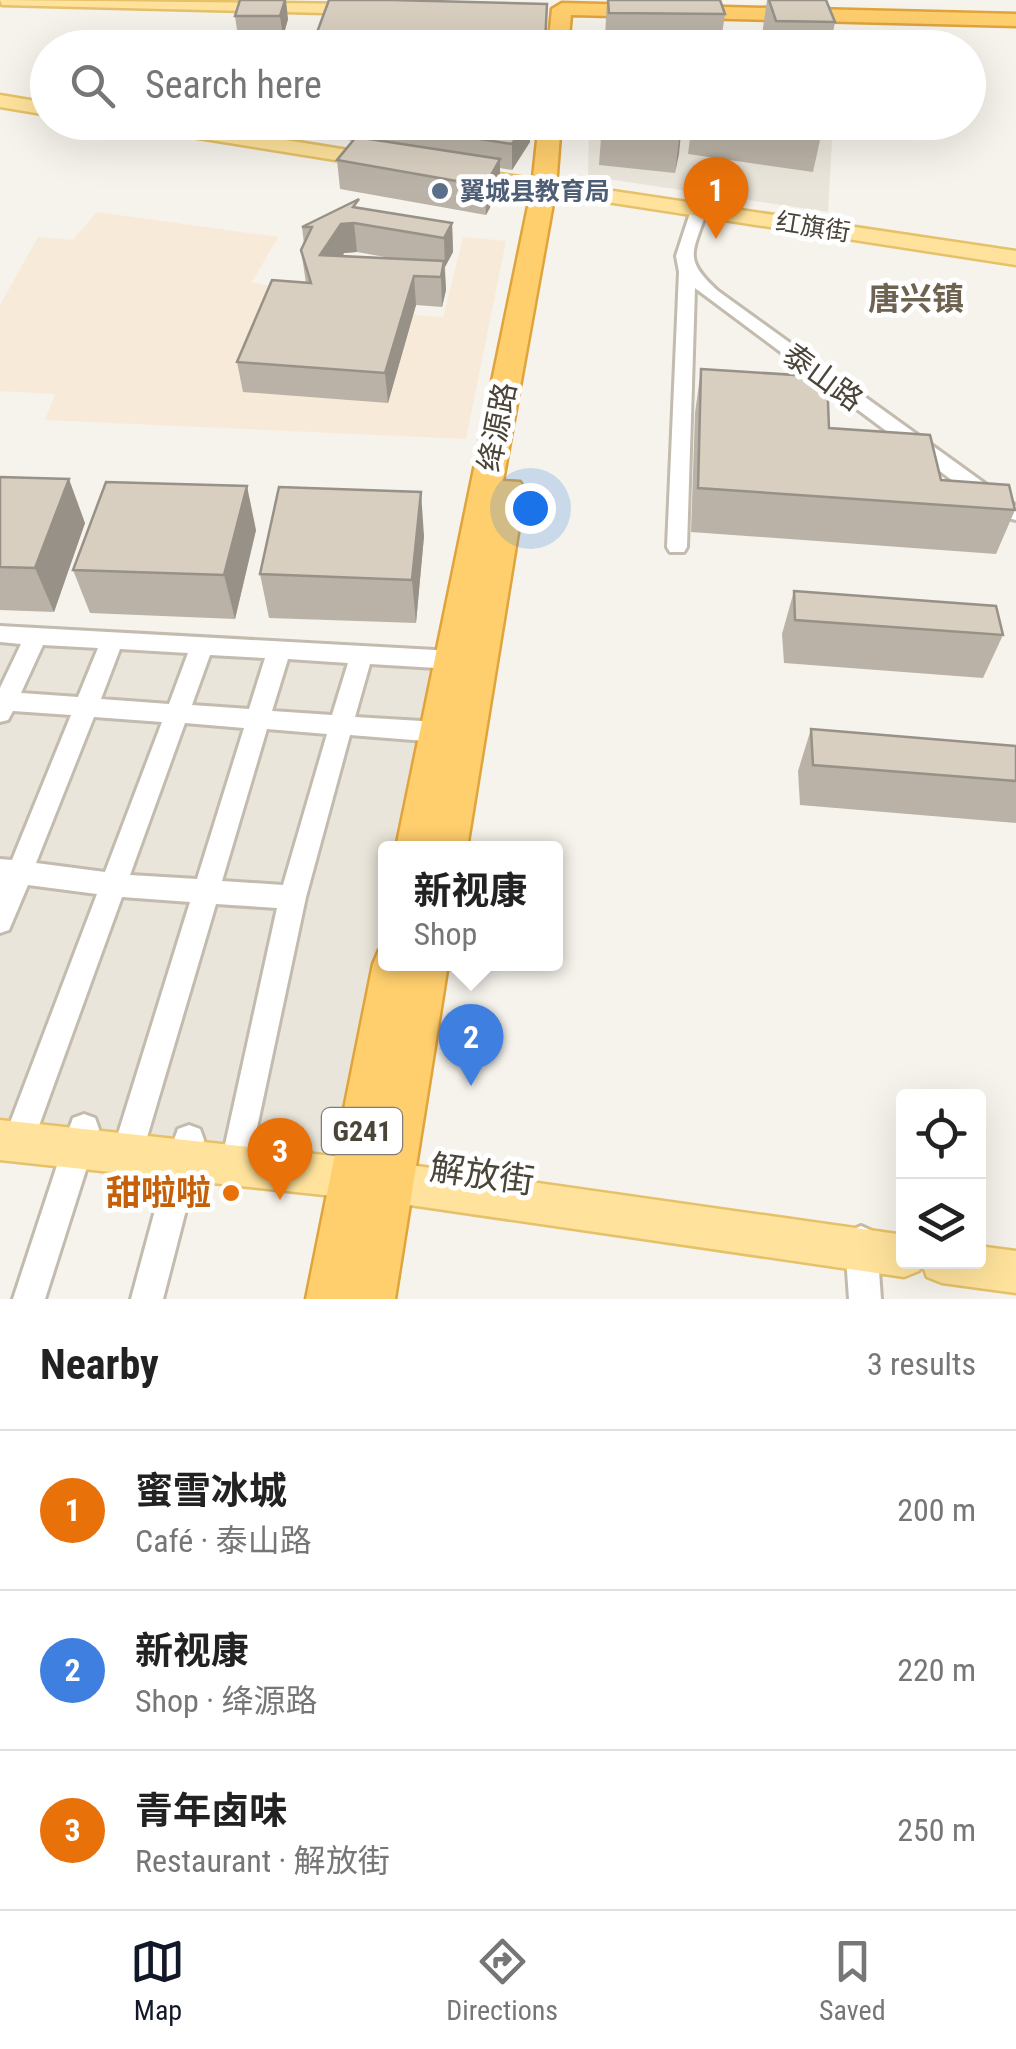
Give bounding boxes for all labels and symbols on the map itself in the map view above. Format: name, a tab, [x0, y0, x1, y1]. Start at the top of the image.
pin: 1	[684, 156, 748, 239]
place label: 翼城县教育局	[460, 177, 610, 206]
marker: 翼城县教育局	[429, 180, 451, 202]
street label: 红旗街	[774, 207, 852, 247]
district label: 唐兴镇	[868, 280, 964, 318]
street label: 泰山路	[776, 336, 870, 418]
street label: 绛源路	[471, 379, 523, 475]
your location	[505, 483, 556, 534]
pin: 2	[438, 1004, 504, 1086]
road number: G241	[322, 1108, 402, 1154]
pin: 3	[248, 1118, 312, 1200]
street label: 解放街	[427, 1147, 537, 1203]
place label: 甜啦啦	[106, 1173, 211, 1214]
marker: 甜啦啦	[220, 1182, 242, 1204]

